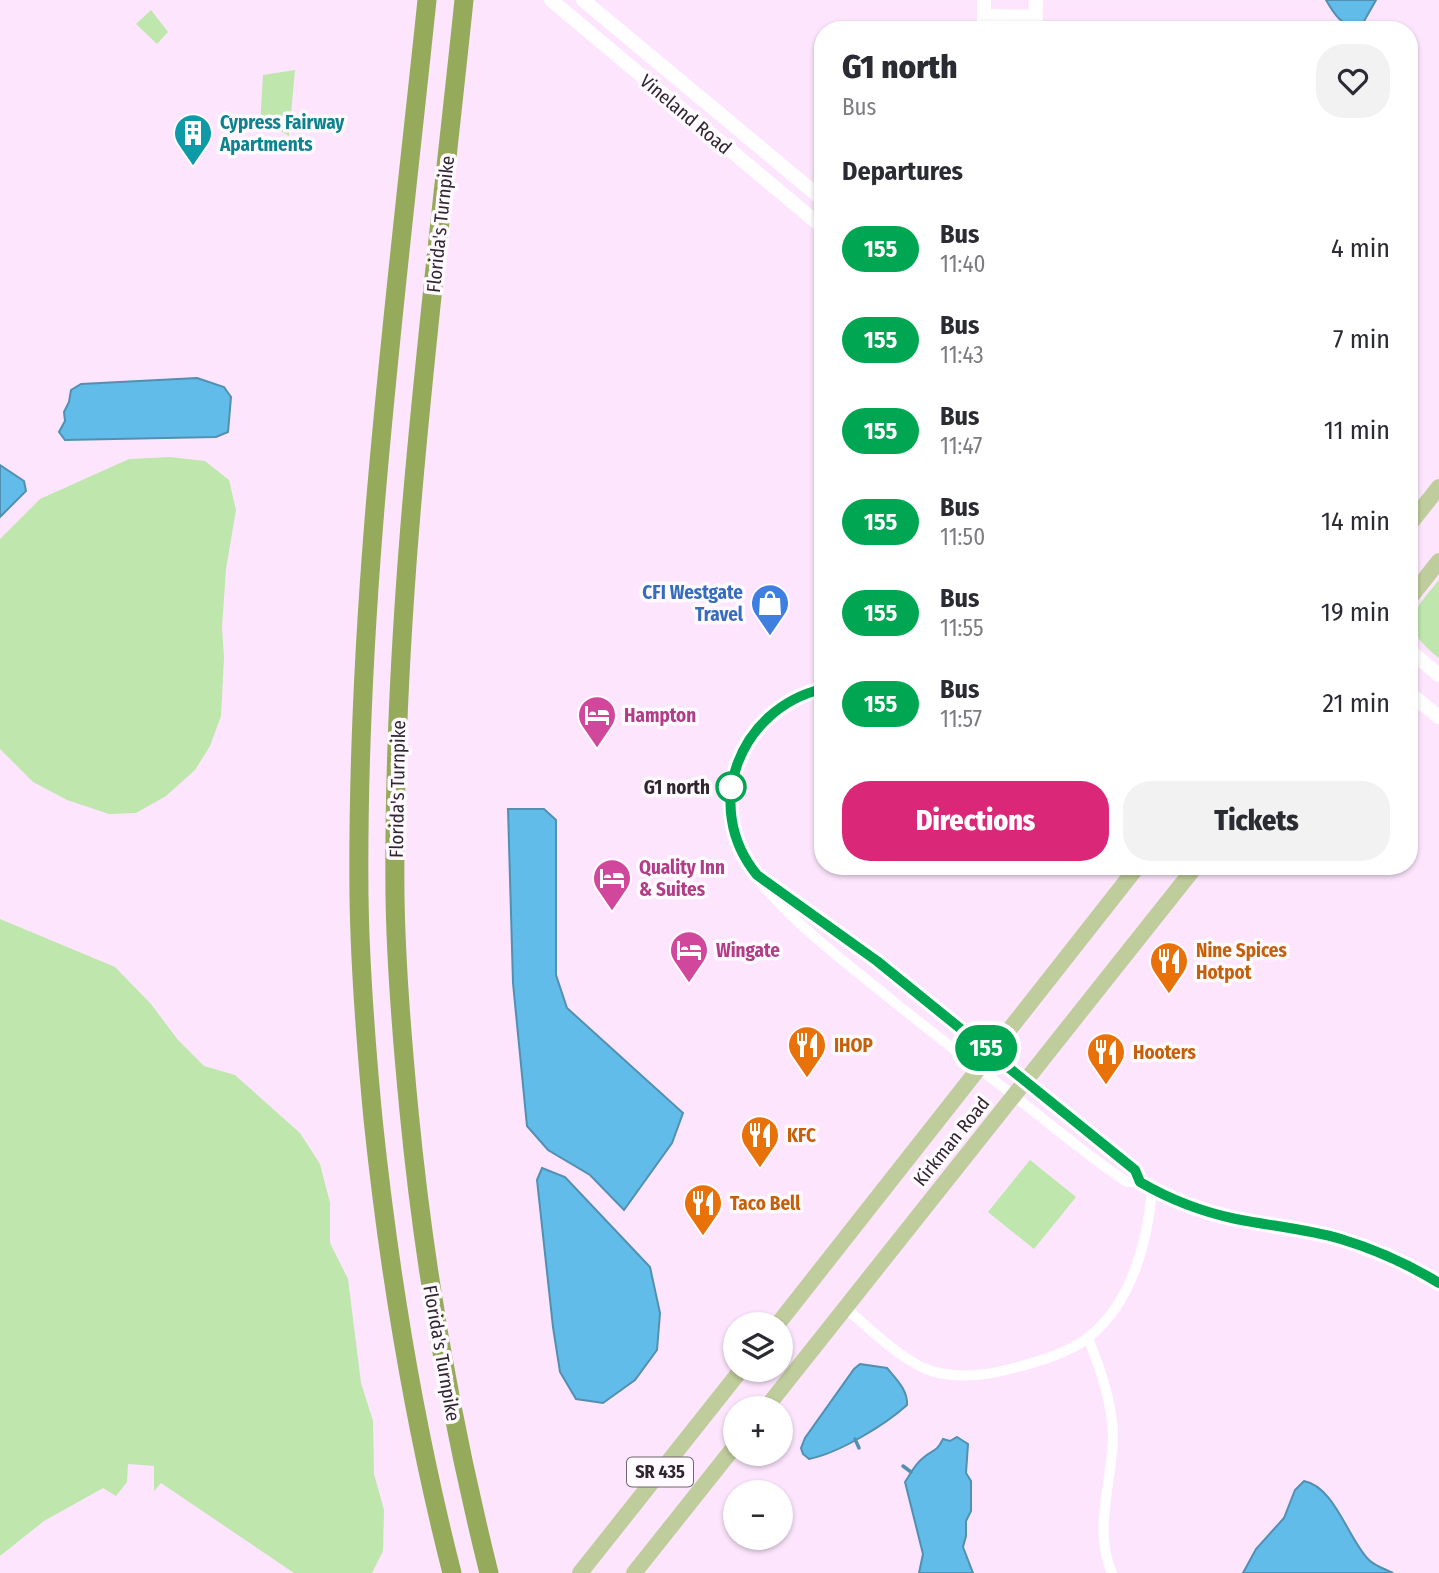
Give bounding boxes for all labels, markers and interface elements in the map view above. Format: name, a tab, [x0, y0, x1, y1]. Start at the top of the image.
button: heart	[1316, 44, 1390, 118]
text: G1 north	[842, 47, 957, 87]
street label: Vineland Road	[635, 70, 736, 159]
text: Bus	[842, 93, 876, 121]
place label: Cypress Fairway Apartments	[219, 111, 345, 156]
building icon: Cypress Fairway Apartments	[172, 112, 214, 167]
street label: Florida's Turnpike	[422, 154, 459, 294]
text: Departures	[842, 156, 963, 187]
text: Bus	[940, 219, 979, 250]
text: 4 min	[1331, 233, 1390, 264]
text: 155	[864, 235, 897, 263]
text: 11:40	[940, 250, 986, 278]
text: Bus	[940, 310, 979, 341]
text: 7 min	[1333, 324, 1390, 355]
text: 155	[864, 326, 897, 354]
text: 11:43	[940, 341, 984, 369]
text: Bus	[940, 401, 979, 432]
text: 11 min	[1324, 415, 1390, 446]
text: 155	[864, 417, 897, 445]
text: 11:47	[940, 432, 982, 460]
text: Bus	[940, 492, 979, 523]
text: 14 min	[1321, 506, 1390, 537]
text: 155	[864, 508, 897, 536]
text: 11:50	[940, 523, 985, 551]
place label: CFI Westgate Travel	[642, 581, 744, 626]
shop icon: CFI Westgate Travel	[749, 582, 791, 637]
text: Bus	[940, 583, 979, 614]
text: 19 min	[1321, 597, 1390, 628]
text: 155	[864, 599, 897, 627]
text: 11:55	[940, 614, 984, 642]
text: Bus	[940, 674, 979, 705]
text: 21 min	[1323, 688, 1390, 719]
text: 155	[864, 690, 897, 718]
hotel icon: Hampton	[576, 694, 618, 749]
place label: Hampton	[624, 704, 696, 727]
text: 11:57	[940, 705, 982, 733]
street label: Florida's Turnpike	[385, 720, 410, 858]
marker: G1 north	[716, 772, 746, 802]
place label: G1 north	[644, 776, 710, 799]
button: Directions	[842, 781, 1109, 861]
button: Tickets	[1123, 781, 1390, 861]
place label: Quality Inn & Suites	[639, 856, 725, 901]
hotel icon: Quality Inn & Suites	[591, 857, 633, 912]
hotel icon: Wingate	[668, 929, 710, 984]
place label: Wingate	[716, 939, 780, 962]
place label: Nine Spices Hotpot	[1196, 939, 1287, 984]
restaurant icon: Nine Spices Hotpot	[1148, 940, 1190, 995]
restaurant icon: IHOP	[786, 1024, 828, 1079]
line badge: 155	[946, 1025, 1026, 1071]
restaurant icon: Hooters	[1085, 1031, 1127, 1086]
place label: IHOP	[834, 1034, 874, 1057]
text: 155	[969, 1034, 1003, 1062]
place label: Hooters	[1133, 1041, 1196, 1064]
street label: Kirkman Road	[908, 1092, 994, 1191]
restaurant icon: KFC	[739, 1114, 781, 1169]
place label: KFC	[787, 1124, 816, 1147]
restaurant icon: Taco Bell	[682, 1182, 724, 1237]
place label: Taco Bell	[730, 1192, 801, 1215]
street label: Florida's Turnpike	[418, 1283, 465, 1423]
map controls	[723, 1312, 793, 1550]
button: layers	[723, 1312, 793, 1382]
button: +	[723, 1396, 793, 1466]
road number: SR 435	[627, 1457, 693, 1486]
button: −	[723, 1480, 793, 1550]

